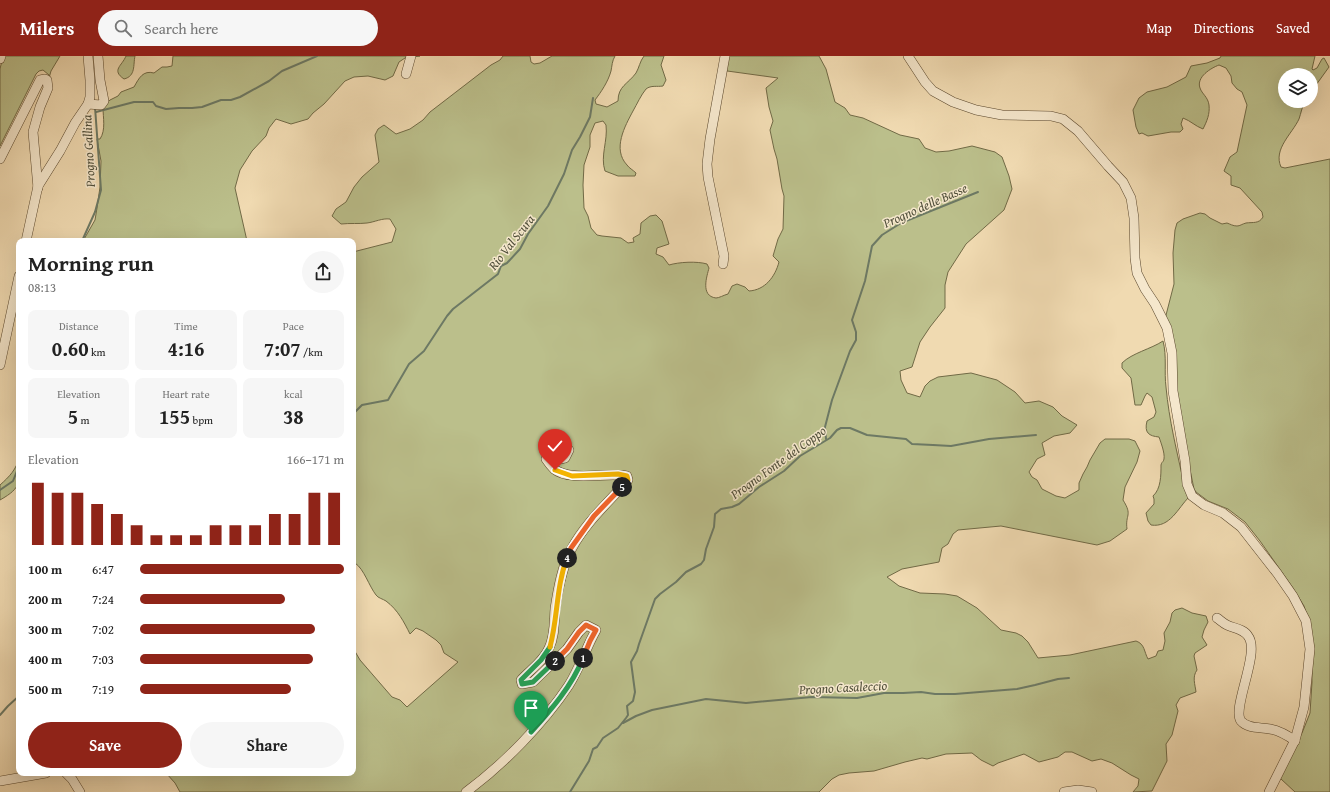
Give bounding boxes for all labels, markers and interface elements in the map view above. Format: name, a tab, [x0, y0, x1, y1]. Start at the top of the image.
search box	[98, 10, 378, 46]
text: Milers	[20, 14, 74, 42]
icon: search	[112, 17, 134, 39]
text: Search here	[144, 18, 218, 39]
text: Map	[1146, 18, 1172, 38]
text: Directions	[1194, 18, 1254, 38]
text: Saved	[1276, 18, 1310, 38]
map controls	[1278, 68, 1318, 108]
button: layers	[1278, 68, 1318, 108]
water label: Progno Gallina	[77, 114, 100, 189]
water label: Progno delle Basse	[879, 178, 970, 233]
water label: Rio Val Scura	[483, 211, 539, 275]
text: Morning run	[28, 247, 154, 279]
button: share	[302, 251, 344, 293]
text: 08:13	[28, 278, 56, 297]
text: Distance	[59, 318, 98, 334]
text: Time	[174, 318, 198, 334]
text: Pace	[283, 318, 304, 334]
text: 0.60	[52, 334, 89, 363]
text: 4:16	[168, 334, 204, 363]
text: 7:07	[264, 334, 301, 363]
text: km	[89, 344, 106, 360]
text: /km	[301, 344, 323, 360]
text: Elevation	[57, 386, 100, 402]
text: Heart rate	[162, 386, 210, 402]
text: kcal	[284, 386, 303, 402]
text: 5	[68, 402, 78, 431]
text: 155	[159, 402, 190, 431]
text: 38	[283, 402, 304, 431]
text: m	[78, 412, 90, 428]
text: bpm	[190, 412, 213, 428]
water label: Progno Fonte del Coppo	[726, 421, 830, 504]
pin	[538, 429, 572, 470]
icon: check	[544, 435, 566, 457]
text: Elevation	[28, 450, 79, 469]
text: 166–171 m	[287, 450, 344, 469]
pin: 5	[612, 477, 632, 497]
text: 5	[619, 479, 625, 495]
pin: 4	[557, 548, 577, 568]
text: 4	[564, 550, 570, 566]
text: 100 m	[28, 560, 62, 579]
text: 6:47	[92, 560, 114, 579]
text: 200 m	[28, 590, 62, 609]
text: 7:24	[92, 590, 114, 609]
text: 300 m	[28, 620, 62, 639]
text: 7:02	[92, 620, 114, 639]
pin: 1	[573, 648, 593, 668]
text: 400 m	[28, 650, 62, 669]
text: 7:03	[92, 650, 114, 669]
text: 1	[580, 650, 586, 666]
pin: 2	[545, 651, 565, 671]
text: 2	[552, 653, 558, 669]
water label: Progno Casaleccio	[798, 676, 888, 699]
text: 500 m	[28, 680, 62, 699]
text: 7:19	[92, 680, 114, 699]
pin	[514, 691, 548, 732]
icon: arrive	[520, 697, 542, 719]
button: Save	[28, 722, 182, 768]
button: Share	[190, 722, 344, 768]

